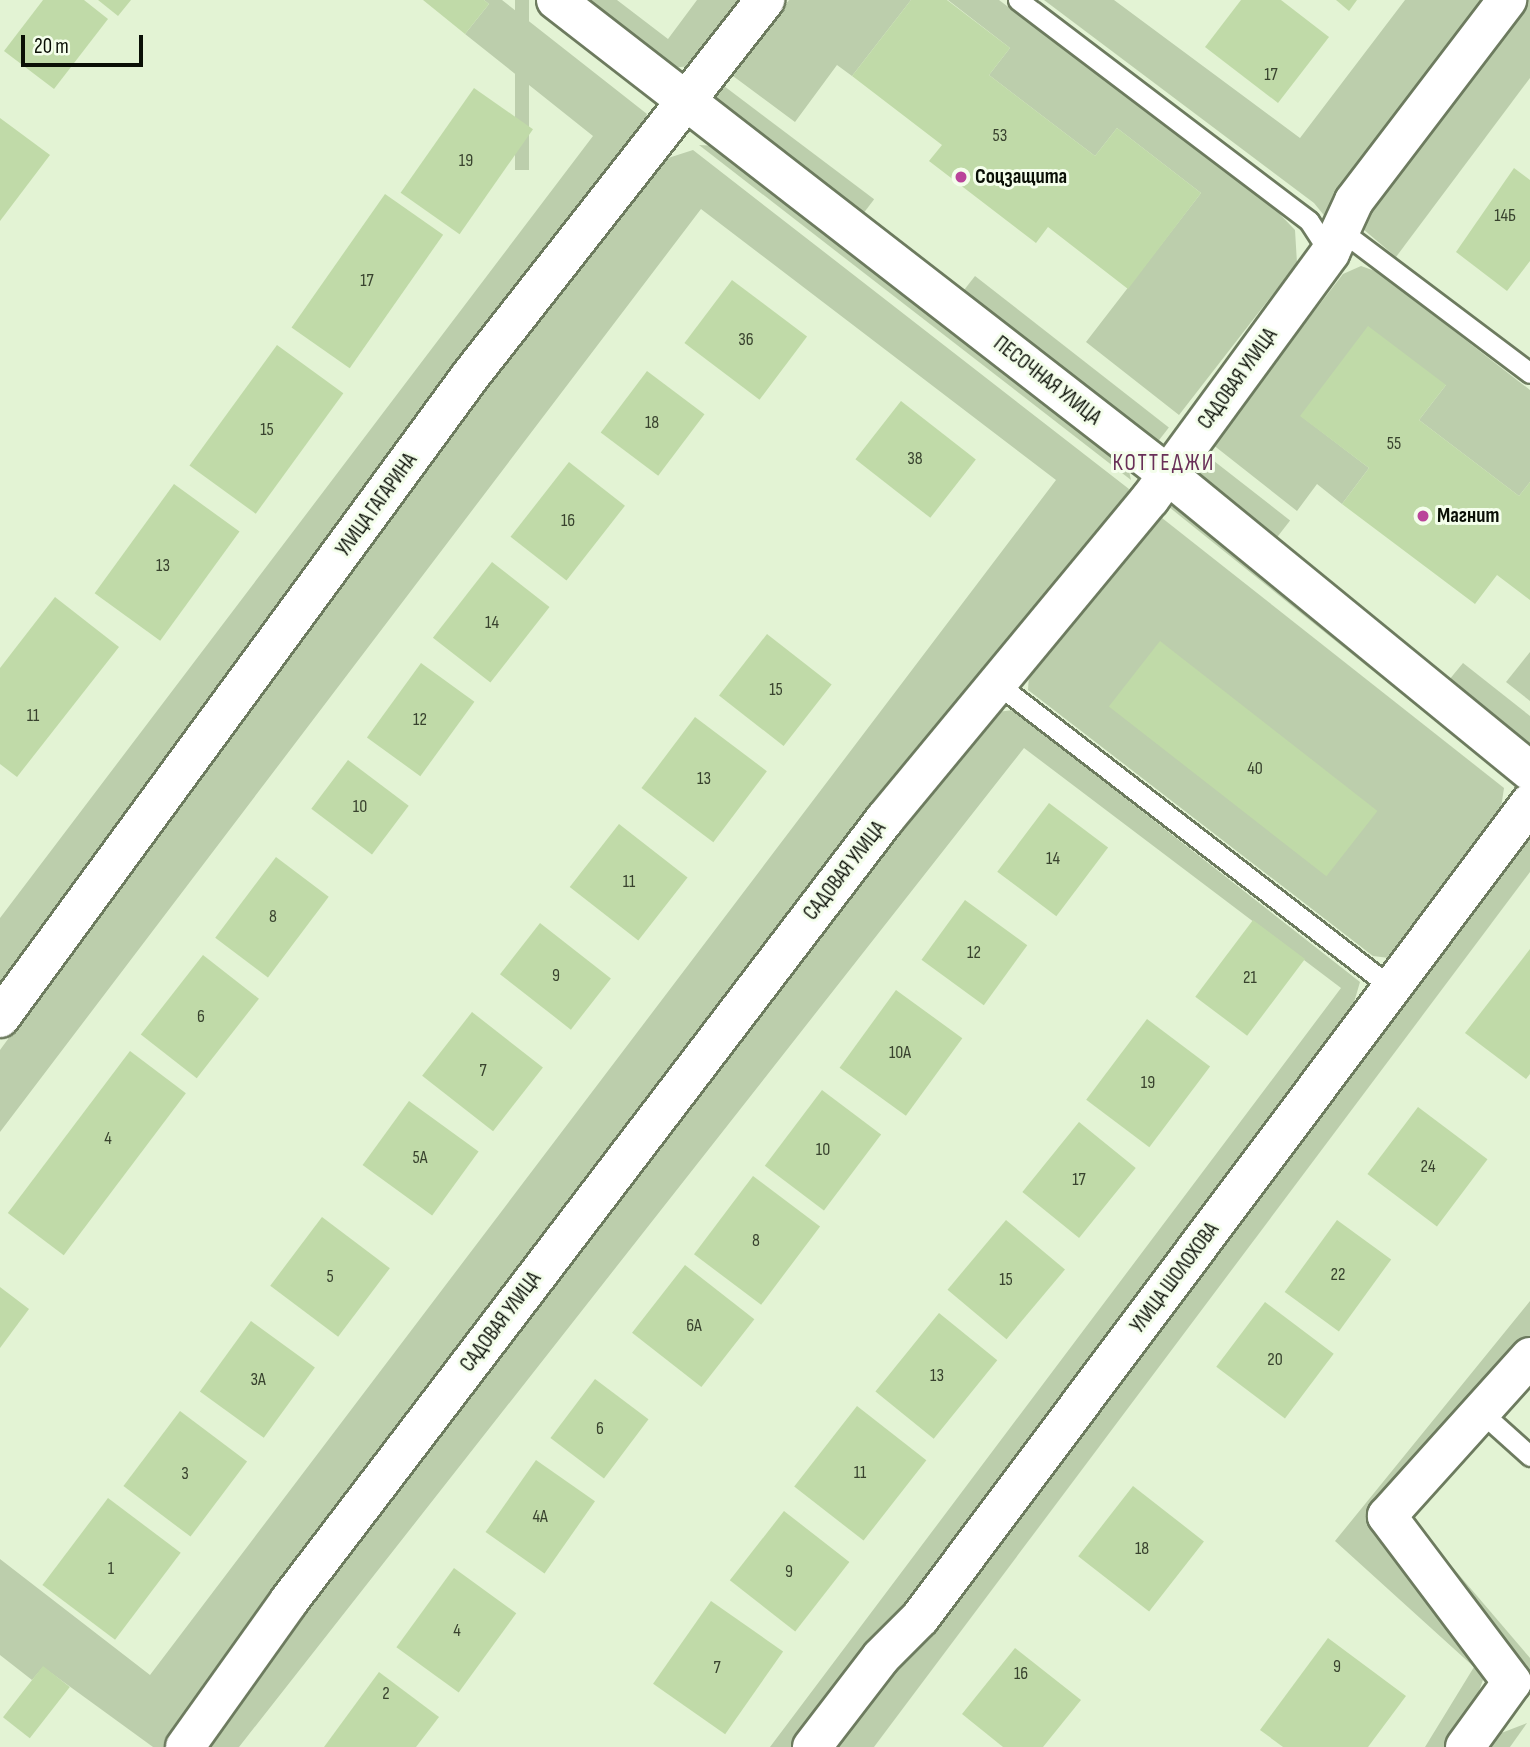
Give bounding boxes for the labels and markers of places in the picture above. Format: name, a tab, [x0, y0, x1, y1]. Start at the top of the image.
place label: Соцзащита	[975, 164, 1067, 190]
marker: Соцзащита	[953, 169, 969, 185]
place label: Магнит	[1437, 503, 1499, 529]
marker: Магнит	[1415, 508, 1431, 524]

